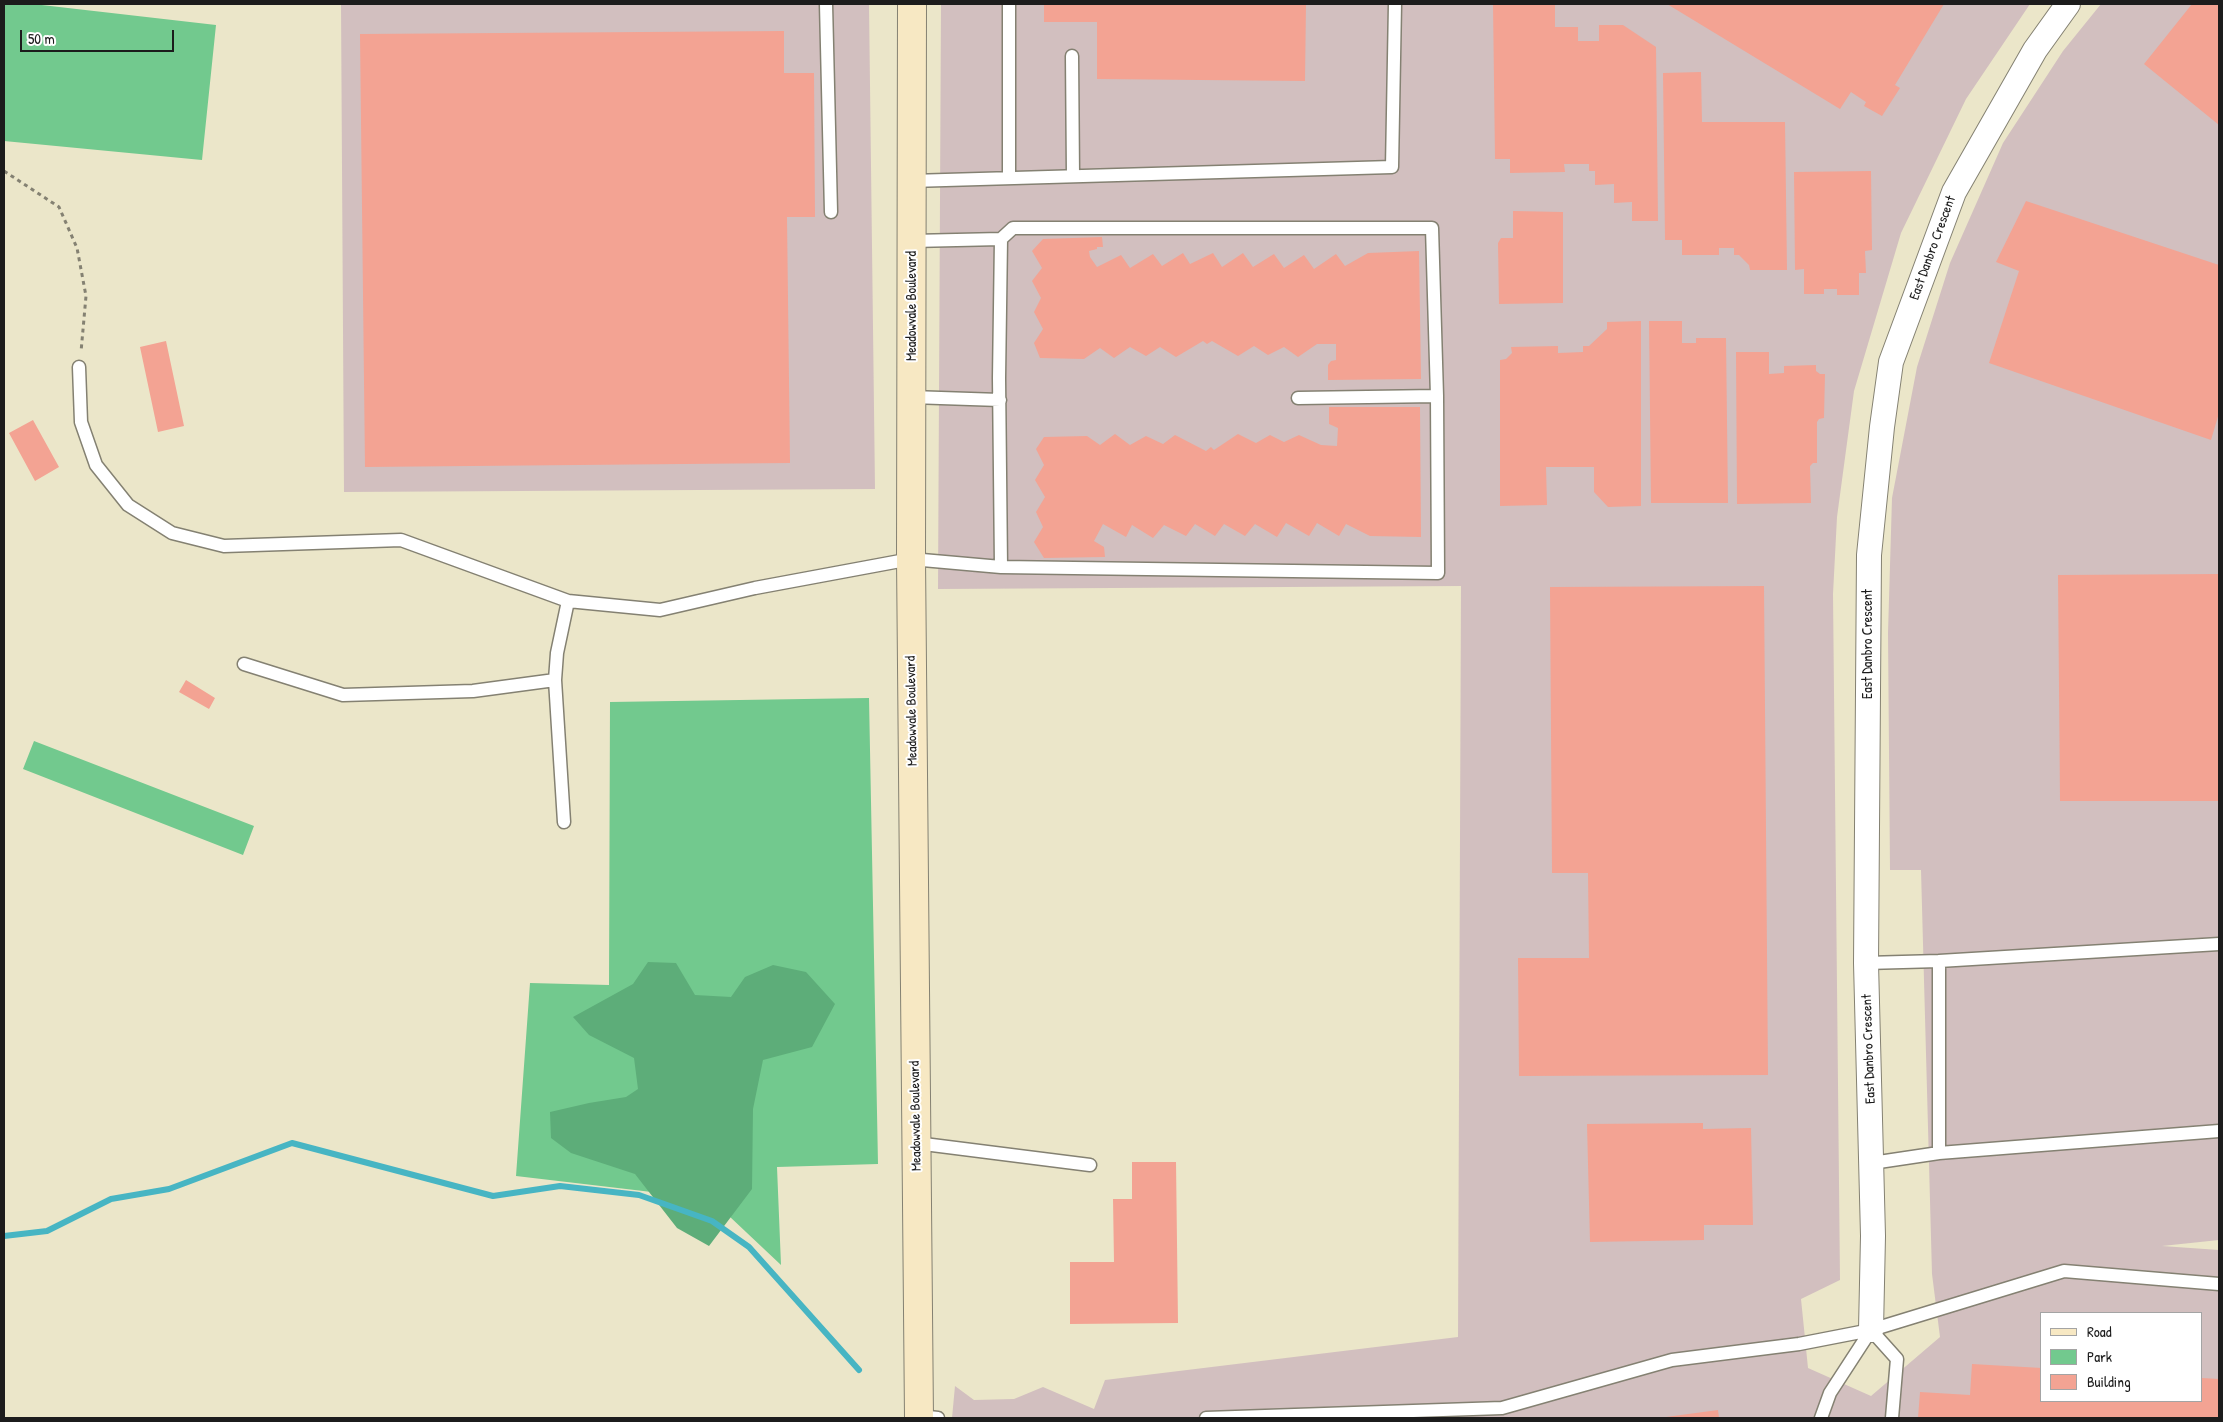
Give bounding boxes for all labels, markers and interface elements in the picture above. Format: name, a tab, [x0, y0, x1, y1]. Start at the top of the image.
scale bar	[22, 20, 176, 52]
text: 50 m	[28, 28, 55, 49]
street label: East Danbro Crescent	[1906, 194, 1960, 302]
street label: Meadowvale Boulevard	[904, 251, 920, 361]
street label: East Danbro Crescent	[1860, 589, 1876, 699]
street label: Meadowvale Boulevard	[903, 656, 921, 766]
street label: East Danbro Crescent	[1859, 994, 1879, 1104]
street label: Meadowvale Boulevard	[907, 1061, 925, 1171]
legend	[2040, 1312, 2203, 1402]
text: Road	[2087, 1321, 2112, 1342]
text: Park	[2087, 1346, 2112, 1367]
text: Building	[2087, 1371, 2131, 1392]

